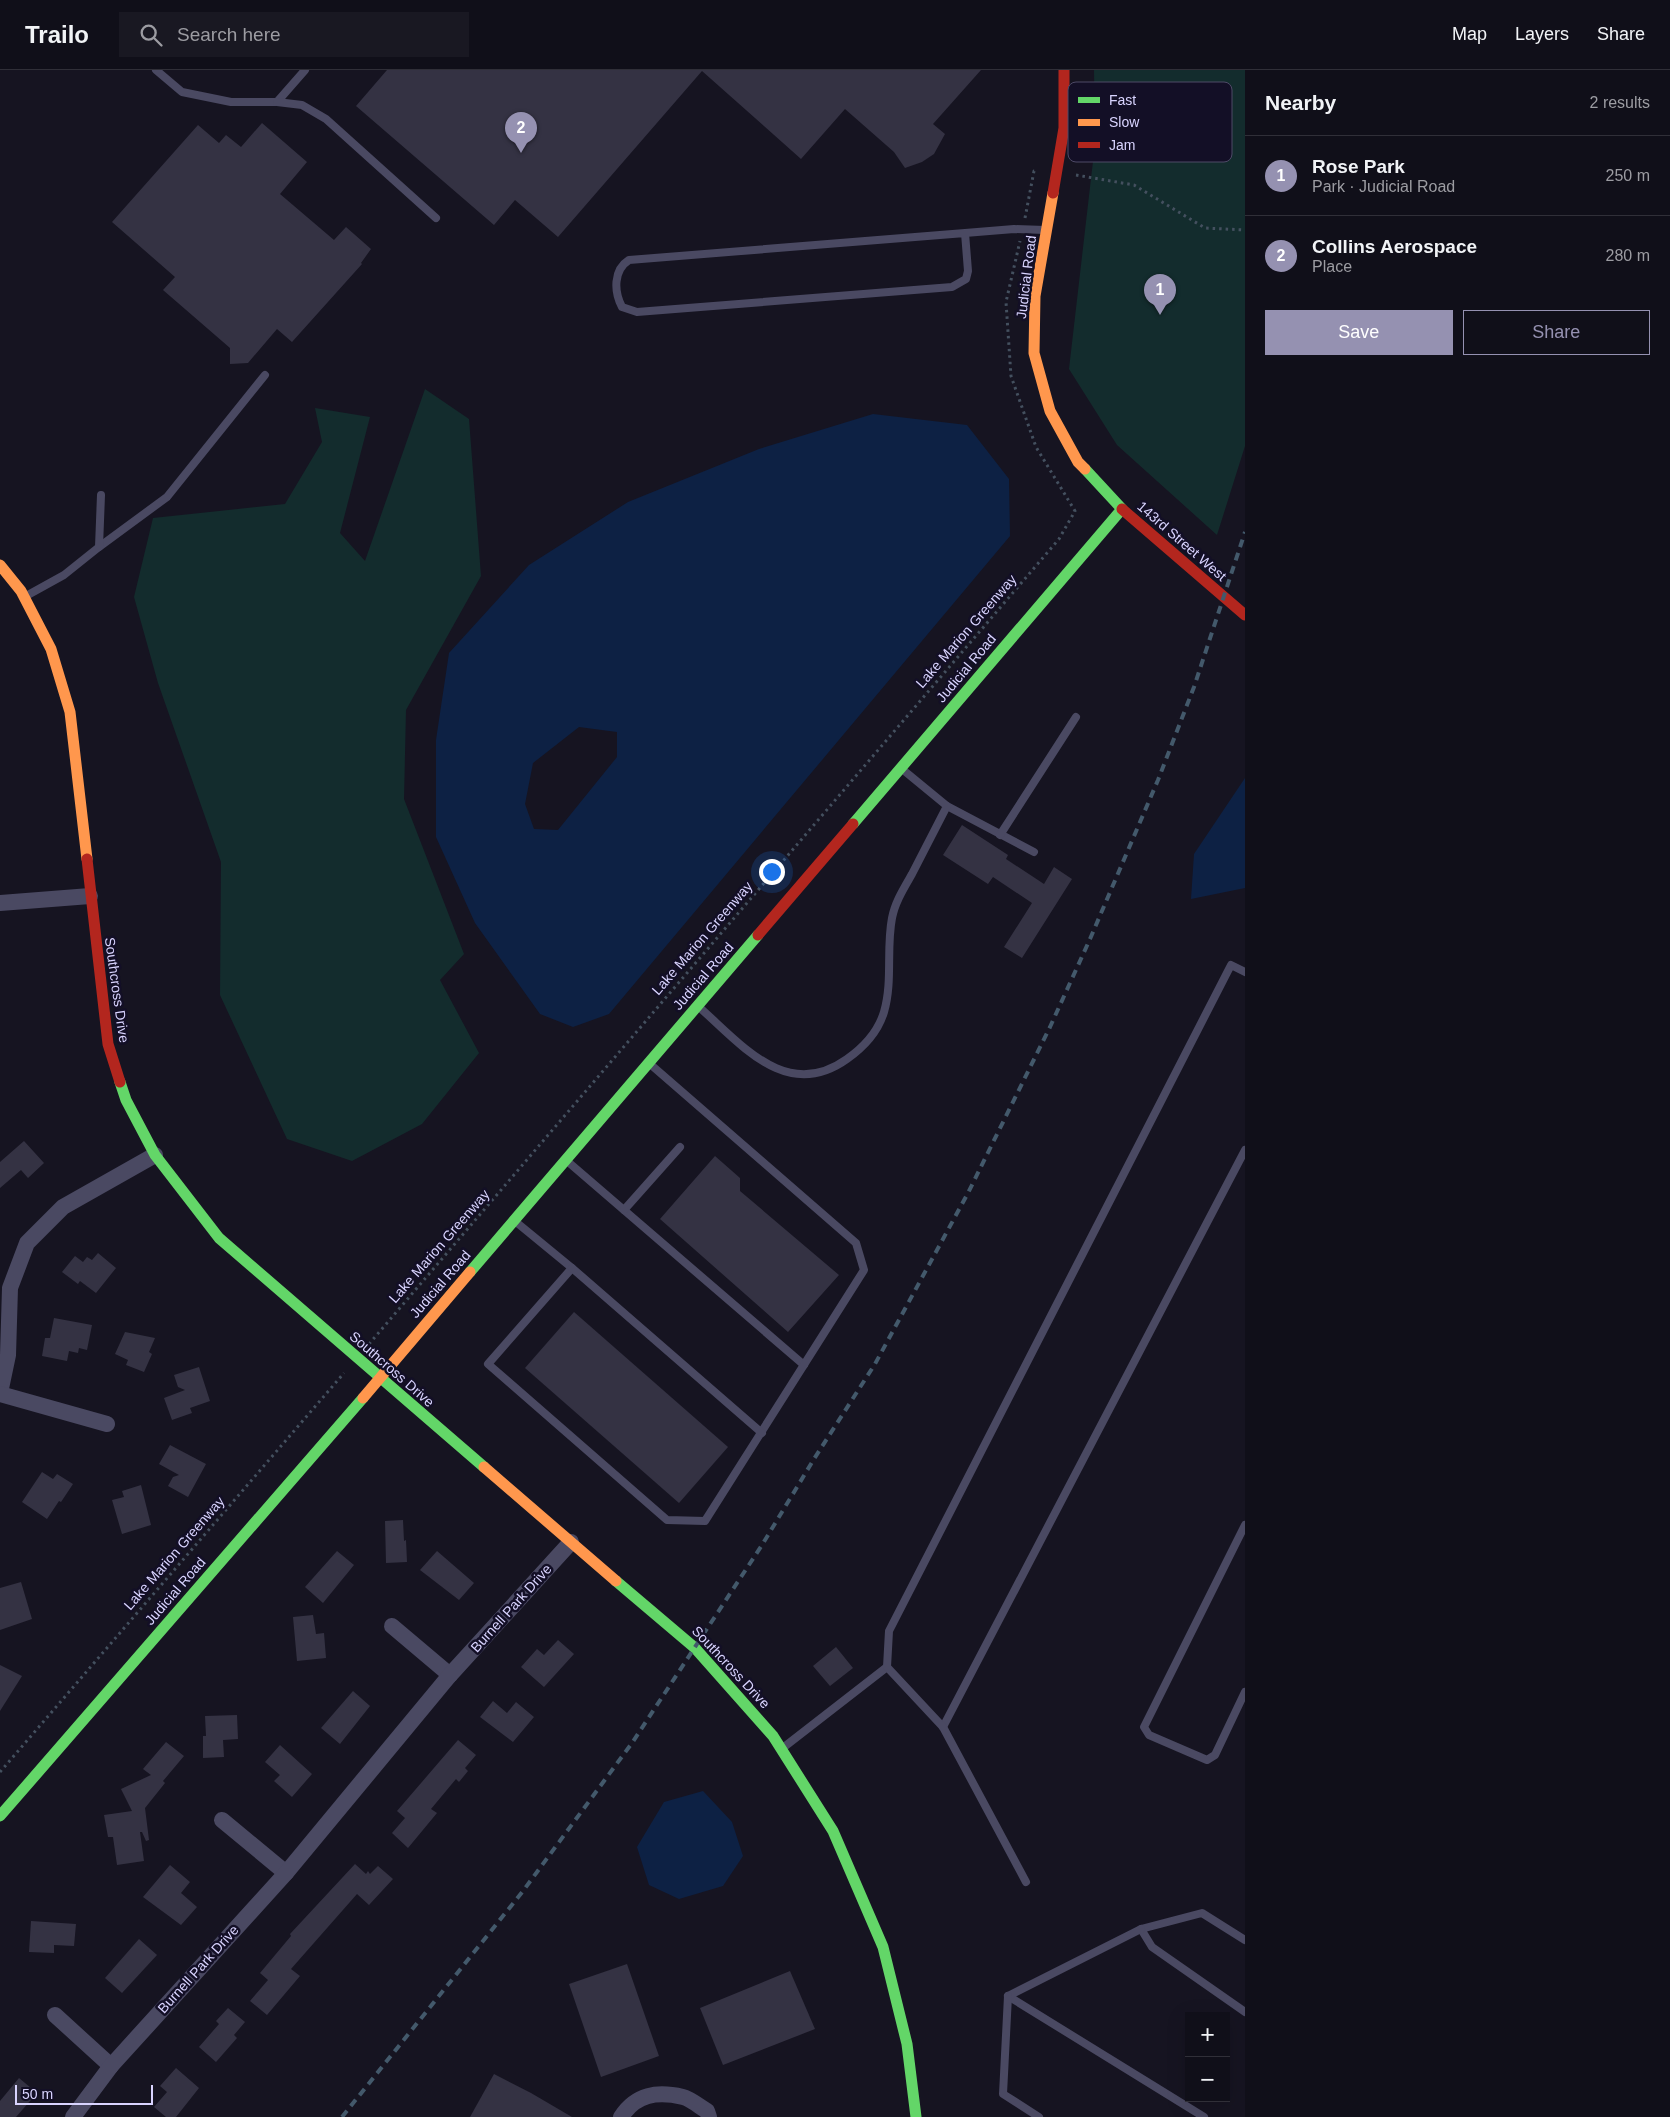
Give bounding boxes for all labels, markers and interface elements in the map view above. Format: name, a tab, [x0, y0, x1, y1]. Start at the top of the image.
search box	[119, 12, 469, 57]
text: Trailo	[25, 21, 89, 48]
icon: search	[137, 21, 165, 49]
text: Search here	[177, 24, 281, 45]
text: Map	[1452, 24, 1487, 44]
text: Layers	[1515, 24, 1569, 44]
text: Share	[1597, 24, 1645, 44]
legend	[1068, 82, 1232, 162]
text: Nearby	[1265, 91, 1336, 114]
text: Fast	[1109, 92, 1136, 108]
text: 2 results	[1590, 94, 1650, 111]
pin: 2	[505, 112, 537, 153]
text: Slow	[1109, 114, 1140, 130]
text: Jam	[1109, 137, 1135, 153]
text: Rose Park	[1312, 156, 1405, 177]
text: 1	[1277, 167, 1285, 184]
text: 250 m	[1606, 167, 1650, 184]
text: Park · Judicial Road	[1312, 178, 1455, 195]
street label: Judicial Road	[1013, 234, 1039, 320]
text: Collins Aerospace	[1312, 236, 1477, 257]
text: 2	[1277, 247, 1285, 264]
text: 280 m	[1606, 247, 1650, 264]
text: Place	[1312, 258, 1352, 275]
pin: 1	[1144, 274, 1176, 315]
button: Save	[1265, 310, 1453, 355]
button: Share	[1463, 310, 1650, 355]
street label: 143rd Street West	[1134, 498, 1230, 584]
street label: Lake Marion Greenway	[912, 571, 1020, 691]
street label: Judicial Road	[933, 631, 999, 705]
your location	[759, 859, 785, 885]
street label: Lake Marion Greenway	[648, 878, 756, 998]
street label: Southcross Drive	[102, 936, 132, 1044]
street label: Judicial Road	[669, 939, 737, 1013]
street label: Lake Marion Greenway	[385, 1186, 493, 1306]
street label: Judicial Road	[406, 1247, 474, 1321]
street label: Southcross Drive	[347, 1328, 438, 1410]
street label: Lake Marion Greenway	[120, 1493, 228, 1613]
street label: Judicial Road	[141, 1554, 209, 1628]
street label: Burnell Park Drive	[467, 1561, 555, 1655]
street label: Southcross Drive	[689, 1623, 773, 1712]
street label: Burnell Park Drive	[154, 1922, 242, 2016]
map controls	[1185, 2012, 1230, 2102]
button: +	[1185, 2012, 1230, 2057]
button: −	[1185, 2057, 1230, 2102]
scale bar	[15, 2082, 152, 2105]
text: 50 m	[22, 2086, 53, 2102]

